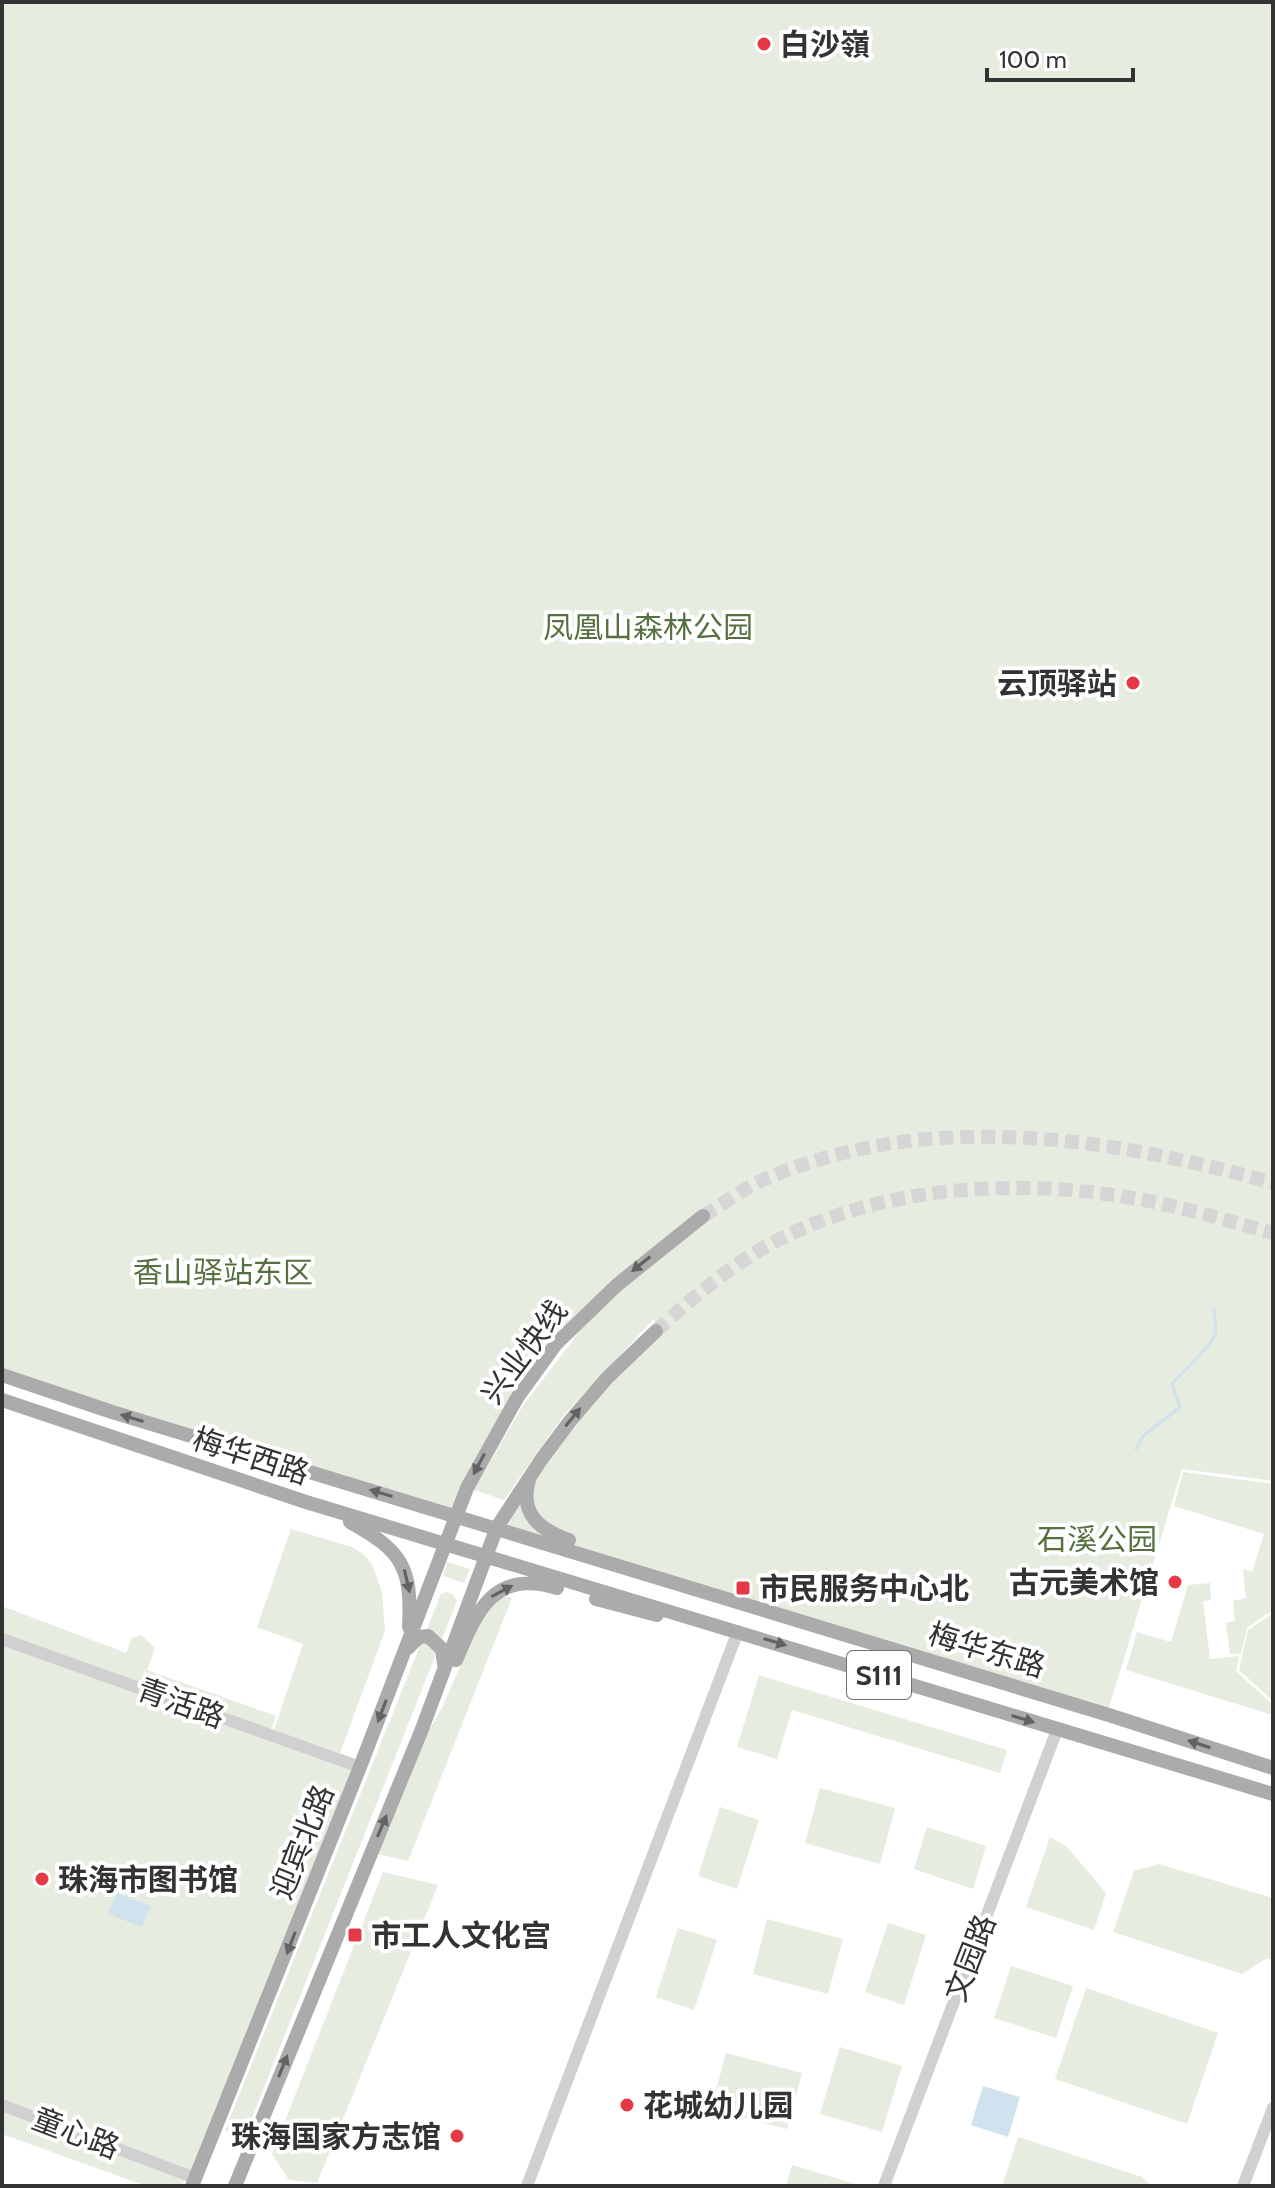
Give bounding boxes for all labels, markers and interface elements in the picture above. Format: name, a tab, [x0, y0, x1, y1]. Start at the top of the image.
place label: 白沙嶺	[780, 26, 870, 63]
scale bar	[987, 32, 1133, 82]
marker: 白沙嶺	[755, 35, 773, 53]
text: 100 m	[999, 45, 1067, 74]
park label: 凤凰山森林公园	[543, 609, 753, 646]
place label: 云顶驿站	[997, 665, 1117, 702]
marker: 云顶驿站	[1124, 674, 1142, 692]
park label: 香山驿站东区	[133, 1254, 313, 1291]
one-way arrow	[632, 1255, 652, 1272]
street label: 兴业快线	[473, 1293, 575, 1411]
one-way arrow	[564, 1407, 581, 1427]
one-way arrow	[119, 1411, 143, 1424]
street label: 梅华西路	[188, 1420, 314, 1492]
one-way arrow	[473, 1453, 486, 1476]
one-way arrow	[368, 1486, 392, 1499]
park label: 石溪公园	[1037, 1521, 1157, 1558]
place label: 古元美术馆	[1009, 1564, 1159, 1601]
one-way arrow	[401, 1569, 414, 1594]
place label: 市民服务中心北	[759, 1570, 969, 1607]
marker: 古元美术馆	[1166, 1573, 1184, 1591]
marker: 市民服务中心北	[734, 1579, 752, 1597]
one-way arrow	[490, 1585, 513, 1598]
street label: 梅华东路	[924, 1615, 1050, 1685]
one-way arrow	[763, 1636, 787, 1649]
road number: S111	[847, 1651, 911, 1699]
street label: 青活路	[132, 1670, 230, 1736]
one-way arrow	[375, 1699, 388, 1723]
one-way arrow	[1011, 1713, 1035, 1726]
one-way arrow	[1186, 1738, 1210, 1750]
street label: 迎宾北路	[262, 1779, 342, 1905]
one-way arrow	[375, 1814, 388, 1838]
place label: 珠海市图书馆	[58, 1861, 238, 1898]
marker: 珠海市图书馆	[33, 1870, 51, 1888]
street label: 文园路	[937, 1909, 1003, 2007]
place label: 市工人文化宫	[371, 1917, 551, 1954]
marker: 市工人文化宫	[346, 1926, 364, 1944]
one-way arrow	[284, 1932, 297, 1956]
one-way arrow	[276, 2054, 289, 2078]
place label: 花城幼儿园	[643, 2087, 793, 2124]
marker: 花城幼儿园	[618, 2096, 636, 2114]
street label: 童心路	[27, 2100, 125, 2166]
place label: 珠海国家方志馆	[231, 2118, 441, 2155]
marker: 珠海国家方志馆	[448, 2127, 466, 2145]

